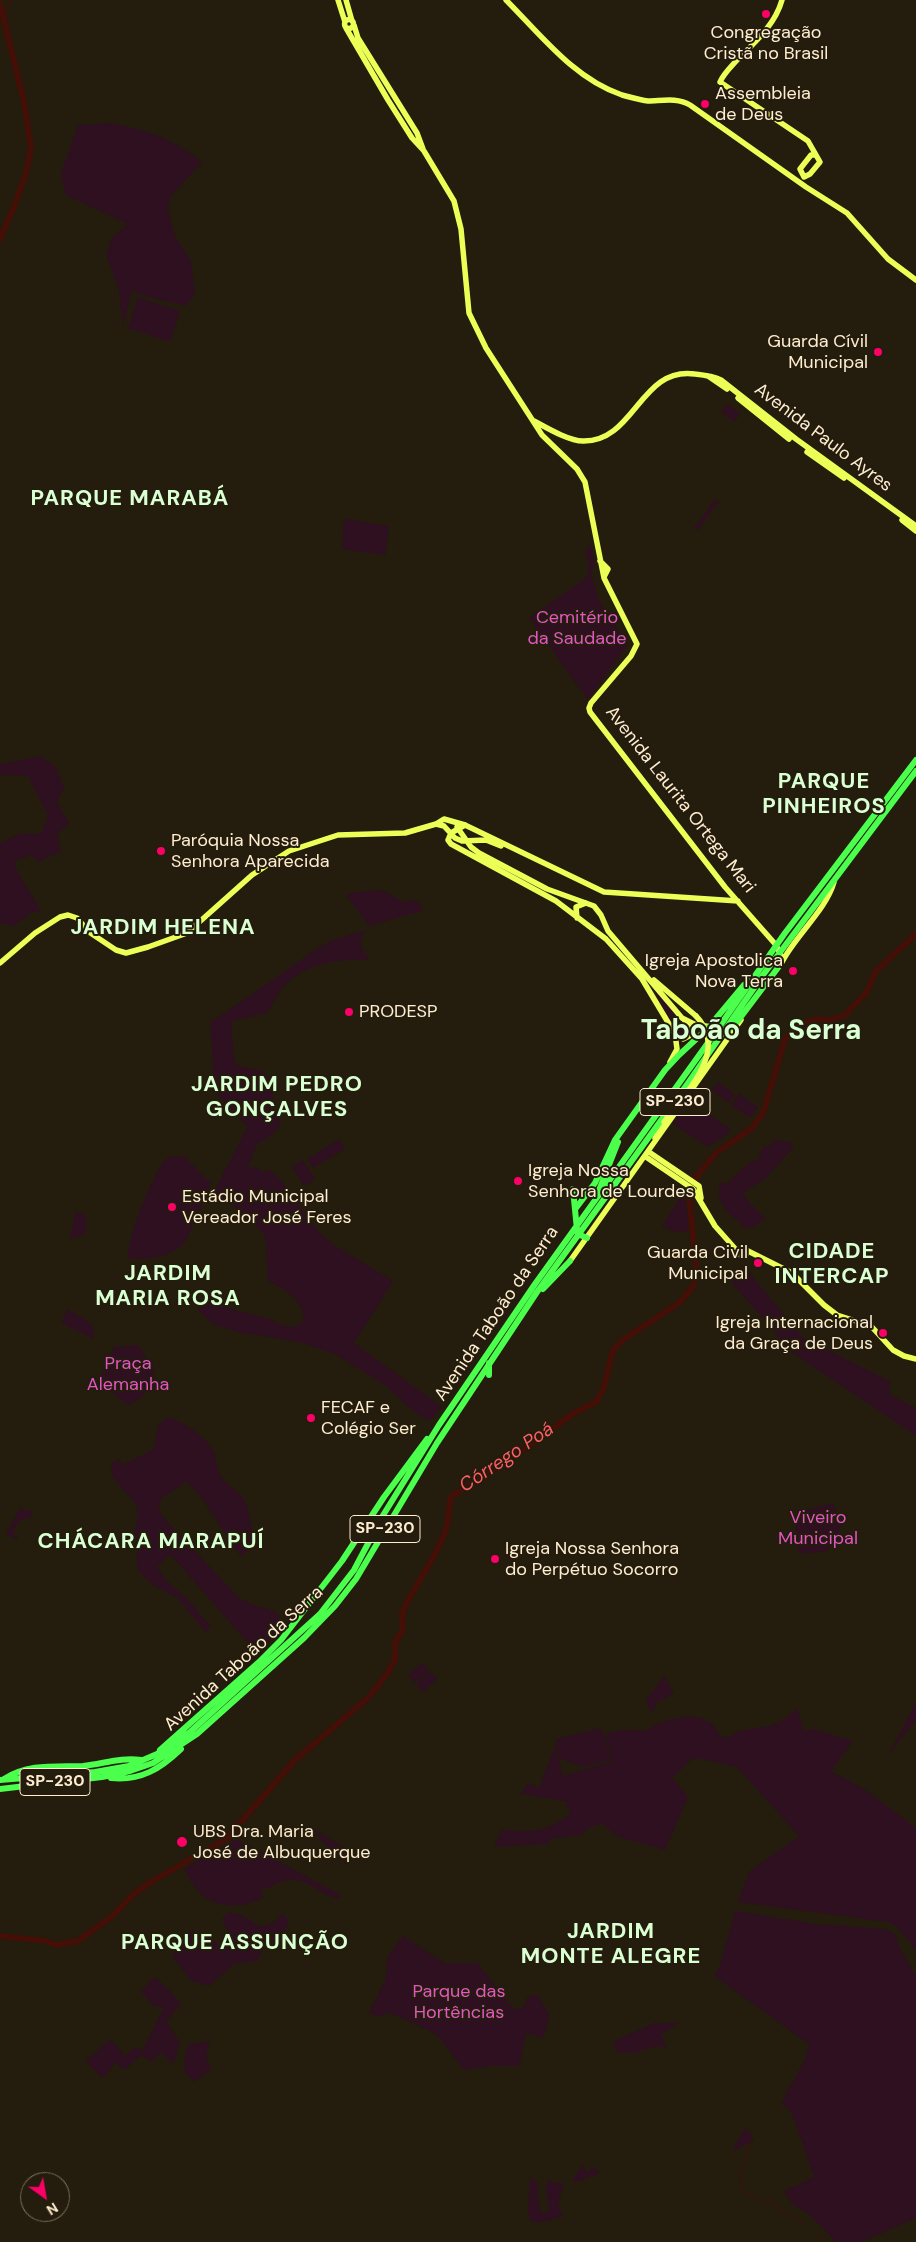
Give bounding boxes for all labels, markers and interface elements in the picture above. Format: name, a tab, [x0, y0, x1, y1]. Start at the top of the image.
marker: Congregação Cristã no Brasil	[760, 8, 772, 20]
place label: Congregação Cristã no Brasil	[704, 22, 828, 64]
place label: Assembleia de Deus	[715, 83, 811, 126]
marker: Assembleia de Deus	[699, 98, 711, 110]
place label: Guarda Cívil Municipal	[767, 331, 868, 374]
marker: Guarda Cívil Municipal	[872, 346, 884, 358]
street label: Avenida Paulo Ayres	[750, 379, 896, 497]
district label: PARQUE MARABÁ	[29, 486, 231, 512]
park label: Cemitério da Saudade	[528, 607, 626, 650]
street label: Avenida Laurita Ortega Mari	[600, 702, 760, 898]
district label: PARQUE PINHEIROS	[761, 769, 887, 820]
place label: Paróquia Nossa Senhora Aparecida	[171, 830, 330, 872]
marker: Paróquia Nossa Senhora Aparecida	[155, 845, 167, 857]
district label: JARDIM HELENA	[69, 915, 257, 941]
place label: Igreja Apostolica Nova Terra	[645, 950, 783, 992]
marker: Igreja Apostolica Nova Terra	[787, 965, 799, 977]
place label: PRODESP	[359, 1001, 437, 1023]
marker: PRODESP	[343, 1006, 355, 1018]
district label: Taboão da Serra	[641, 1015, 861, 1049]
district label: JARDIM PEDRO GONÇALVES	[190, 1072, 364, 1124]
road number: SP-230	[640, 1088, 710, 1116]
place label: Igreja Nossa Senhora de Lourdes	[528, 1160, 695, 1202]
marker: Igreja Nossa Senhora de Lourdes	[512, 1175, 524, 1187]
place label: Estádio Municipal Vereador José Feres	[182, 1186, 352, 1228]
marker: Estádio Municipal Vereador José Feres	[166, 1201, 178, 1213]
street label: Avenida Taboão da Serra	[430, 1222, 564, 1406]
district label: CIDADE INTERCAP	[773, 1239, 891, 1290]
place label: Guarda Civil Municipal	[647, 1242, 748, 1284]
marker: Guarda Civil Municipal	[752, 1257, 764, 1269]
district label: JARDIM MARIA ROSA	[94, 1261, 242, 1312]
place label: Igreja Internacional da Graça de Deus	[715, 1312, 873, 1355]
marker: Igreja Internacional da Graça de Deus	[877, 1327, 889, 1339]
park label: Praça Alemanha	[87, 1353, 169, 1396]
place label: FECAF e Colégio Ser	[321, 1397, 416, 1440]
marker: FECAF e Colégio Ser	[305, 1412, 317, 1424]
water label: Córrego Poá	[455, 1418, 559, 1498]
park label: Viveiro Municipal	[778, 1507, 858, 1550]
road number: SP-230	[350, 1516, 420, 1542]
district label: CHÁCARA MARAPUÍ	[36, 1529, 266, 1555]
place label: Igreja Nossa Senhora do Perpétuo Socorro	[505, 1538, 679, 1580]
marker: Igreja Nossa Senhora do Perpétuo Socorro	[489, 1553, 501, 1565]
street label: Avenida Taboão da Serra	[160, 1582, 328, 1736]
road number: SP-230	[20, 1768, 90, 1795]
place label: UBS Dra. Maria José de Albuquerque	[193, 1821, 371, 1864]
marker: UBS Dra. Maria José de Albuquerque	[175, 1835, 189, 1849]
district label: JARDIM MONTE ALEGRE	[519, 1919, 703, 1970]
district label: PARQUE ASSUNÇÃO	[119, 1930, 351, 1956]
park label: Parque das Hortências	[413, 1981, 505, 2024]
north arrow	[20, 2172, 70, 2222]
text: N	[43, 2199, 62, 2219]

